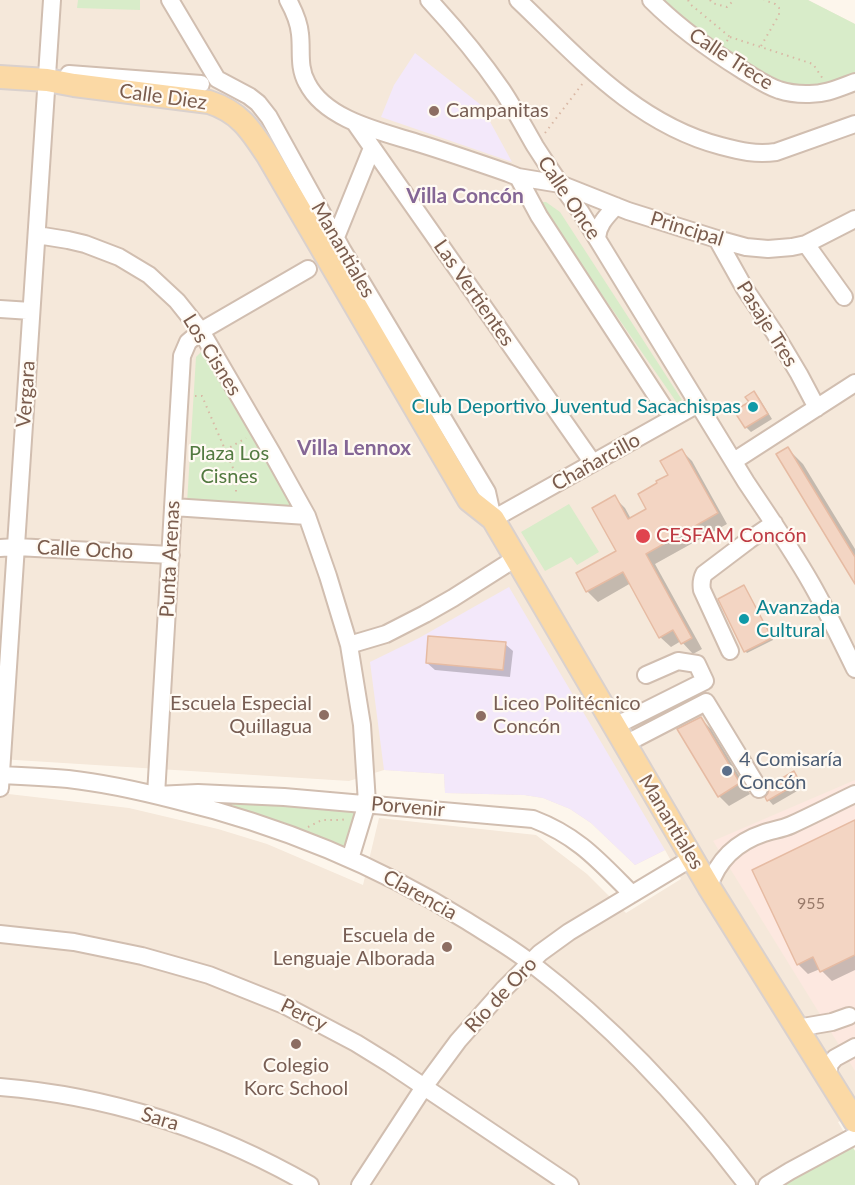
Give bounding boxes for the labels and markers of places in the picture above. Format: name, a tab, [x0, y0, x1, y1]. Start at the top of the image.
place label: Campanitas	[446, 99, 549, 123]
marker: Campanitas	[427, 104, 441, 118]
place label: Club Deportivo Juventud Sacachispas	[411, 395, 741, 419]
marker: Club Deportivo Juventud Sacachispas	[746, 400, 760, 414]
place label: CESFAM Concón	[656, 524, 807, 548]
marker: CESFAM Concón	[634, 527, 652, 545]
place label: Avanzada Cultural	[756, 596, 840, 643]
marker: Avanzada Cultural	[737, 612, 751, 626]
place label: Escuela Especial Quillagua	[170, 692, 312, 739]
place label: Liceo Politécnico Concón	[493, 692, 641, 739]
marker: Escuela Especial Quillagua	[317, 708, 331, 722]
marker: Liceo Politécnico Concón	[474, 709, 488, 723]
place label: 4 Comisaría Concón	[739, 748, 842, 795]
marker: 4 Comisaría Concón	[720, 764, 734, 778]
place label: Escuela de Lenguaje Alborada	[273, 924, 435, 971]
marker: Escuela de Lenguaje Alborada	[440, 940, 454, 954]
marker: Colegio Korc School	[289, 1037, 303, 1051]
place label: Colegio Korc School	[244, 1054, 348, 1101]

